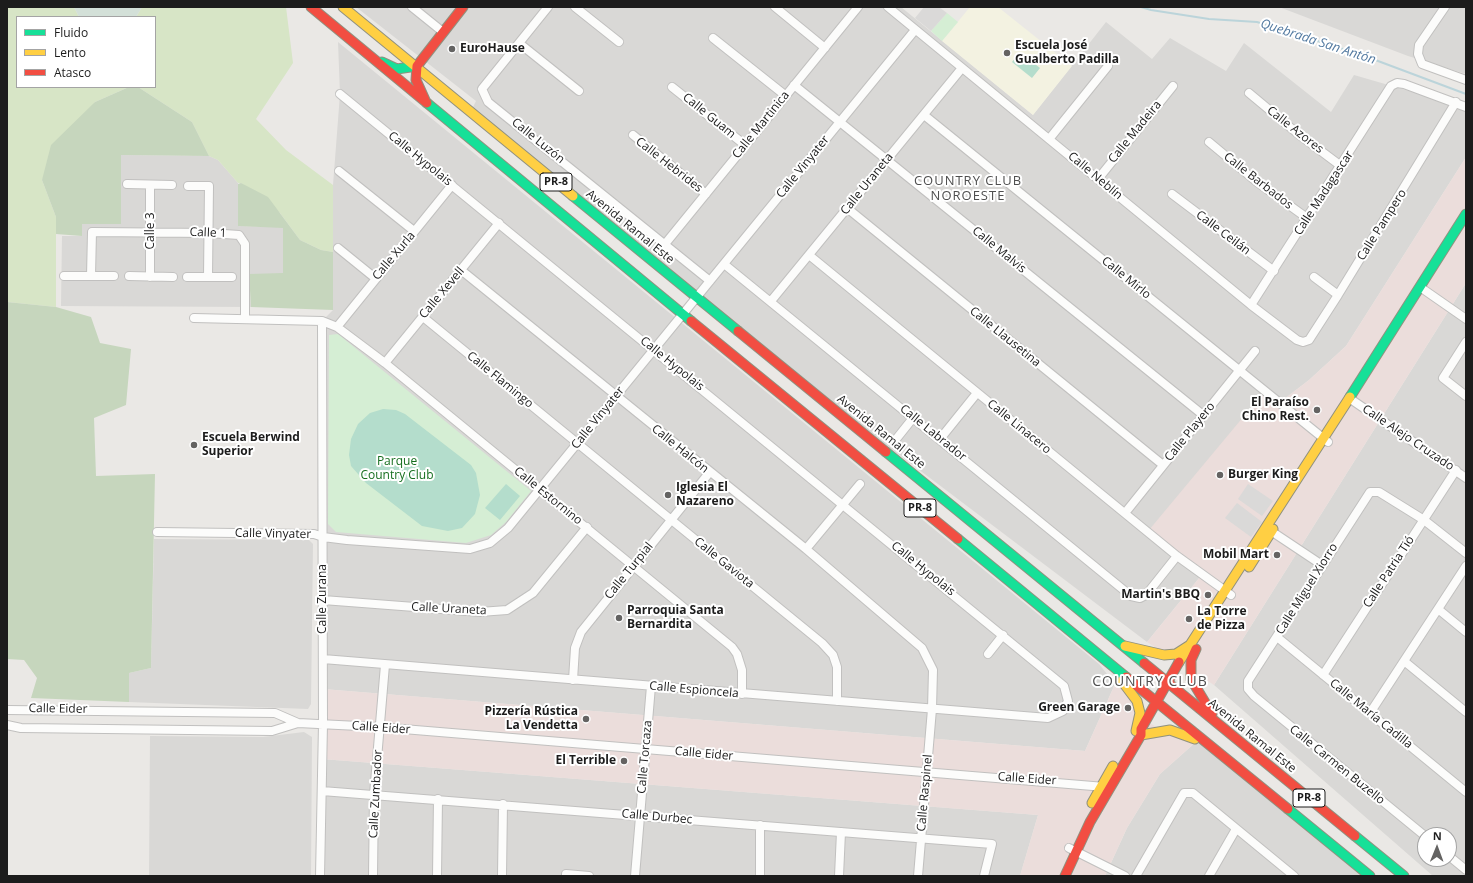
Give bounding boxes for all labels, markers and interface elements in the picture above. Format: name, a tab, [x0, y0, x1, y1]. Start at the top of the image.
legend	[16, 16, 156, 88]
water label: Quebrada San Antón	[1258, 16, 1378, 68]
text: Fluido	[54, 24, 88, 41]
place label: Escuela José Gualberto Padilla	[1015, 39, 1119, 67]
place label: EuroHause	[460, 42, 525, 56]
text: Lento	[54, 44, 86, 61]
marker: EuroHause	[447, 44, 457, 54]
marker: Escuela José Gualberto Padilla	[1002, 48, 1012, 58]
text: Atasco	[54, 64, 91, 81]
street label: Calle Martinica	[729, 88, 793, 162]
street label: Calle Guam	[680, 90, 738, 142]
street label: Calle Madeira	[1105, 98, 1165, 166]
street label: Calle Azores	[1264, 103, 1326, 157]
street label: Calle Luzón	[509, 115, 567, 167]
street label: Calle Hypolais	[385, 129, 455, 189]
street label: Calle Vinyater	[773, 133, 833, 201]
street label: Calle Hebrides	[633, 134, 705, 196]
street label: Calle Madagascar	[1291, 148, 1357, 238]
street label: Calle Neblín	[1065, 149, 1125, 203]
street label: Calle Uraneta	[838, 150, 896, 218]
street label: Calle Barbados	[1221, 150, 1295, 212]
road number: PR-8	[540, 173, 572, 191]
district label: COUNTRY CLUB NOROESTE	[914, 173, 1022, 204]
street label: Avenida Ramal Este	[583, 187, 677, 267]
street label: Calle Pampero	[1354, 187, 1410, 263]
street label: Calle Ceilán	[1193, 208, 1253, 258]
street label: Calle 3	[144, 212, 158, 250]
street label: Calle Malvis	[969, 224, 1029, 276]
street label: Calle 1	[189, 225, 227, 241]
street label: Calle Xurla	[370, 229, 418, 283]
street label: Calle Mirlo	[1098, 254, 1154, 302]
street label: Calle Xevell	[416, 264, 468, 322]
street label: Calle Llausetina	[967, 304, 1043, 370]
street label: Calle Hypolais	[637, 334, 707, 394]
street label: Calle Flamingo	[464, 349, 536, 411]
street label: Calle Vinyater	[568, 384, 628, 452]
street label: Avenida Ramal Este	[834, 392, 928, 472]
place label: El Paraíso Chino Rest.	[1242, 396, 1309, 424]
street label: Calle Linacero	[984, 397, 1054, 457]
street label: Calle Playero	[1162, 400, 1218, 464]
street label: Calle Labrador	[897, 402, 969, 464]
street label: Calle Alejo Cruzado	[1359, 402, 1457, 474]
marker: El Paraíso Chino Rest.	[1312, 405, 1322, 415]
street label: Calle Halcón	[649, 422, 711, 476]
place label: Escuela Berwind Superior	[202, 431, 300, 459]
marker: Escuela Berwind Superior	[189, 440, 199, 450]
park label: Parque Country Club	[360, 455, 434, 483]
street label: Calle Estornino	[511, 464, 585, 528]
place label: Burger King	[1228, 468, 1298, 482]
marker: Burger King	[1215, 470, 1225, 480]
place label: Iglesia El Nazareno	[676, 481, 734, 509]
marker: Iglesia El Nazareno	[663, 490, 673, 500]
road number: PR-8	[904, 499, 936, 517]
street label: Calle Vinyater	[235, 526, 311, 542]
street label: Calle Patria Tió	[1360, 533, 1418, 611]
street label: Calle Gaviota	[691, 535, 757, 591]
street label: Calle Hypolais	[888, 539, 958, 599]
street label: Calle Turpial	[602, 540, 656, 602]
street label: Calle Miguel Xiorro	[1273, 541, 1341, 637]
place label: Mobil Mart	[1203, 548, 1269, 562]
marker: Mobil Mart	[1272, 550, 1282, 560]
street label: Calle Zurana	[316, 564, 330, 634]
place label: Martin's BBQ	[1121, 588, 1200, 602]
marker: Martin's BBQ	[1203, 590, 1213, 600]
street label: Calle Uraneta	[411, 600, 487, 618]
place label: Parroquia Santa Bernardita	[627, 604, 724, 632]
place label: La Torre de Pizza	[1197, 605, 1247, 633]
marker: Parroquia Santa Bernardita	[614, 613, 624, 623]
marker: La Torre de Pizza	[1184, 614, 1194, 624]
district label: COUNTRY CLUB	[1092, 674, 1208, 690]
street label: Calle María Cadilla	[1327, 676, 1415, 752]
street label: Calle Espioncela	[649, 679, 739, 701]
street label: Avenida Ramal Este	[1205, 696, 1299, 776]
street label: Calle Eider	[28, 701, 88, 717]
place label: Green Garage	[1038, 701, 1120, 715]
marker: Green Garage	[1123, 703, 1133, 713]
place label: Pizzería Rústica La Vendetta	[484, 705, 578, 733]
marker: Pizzería Rústica La Vendetta	[581, 714, 591, 724]
street label: Calle Eider	[351, 719, 411, 737]
street label: Calle Torcaza	[635, 720, 655, 794]
street label: Calle Carmen Buzello	[1286, 722, 1388, 808]
street label: Calle Eider	[674, 744, 734, 764]
street label: Calle Zumbador	[366, 749, 386, 839]
place label: El Terrible	[556, 754, 616, 768]
street label: Calle Raspinel	[914, 754, 936, 832]
marker: El Terrible	[619, 756, 629, 766]
street label: Calle Eider	[997, 770, 1057, 788]
road number: PR-8	[1293, 789, 1325, 807]
street label: Calle Durbec	[621, 807, 693, 827]
north arrow	[1417, 827, 1457, 867]
text: N	[1433, 828, 1442, 843]

